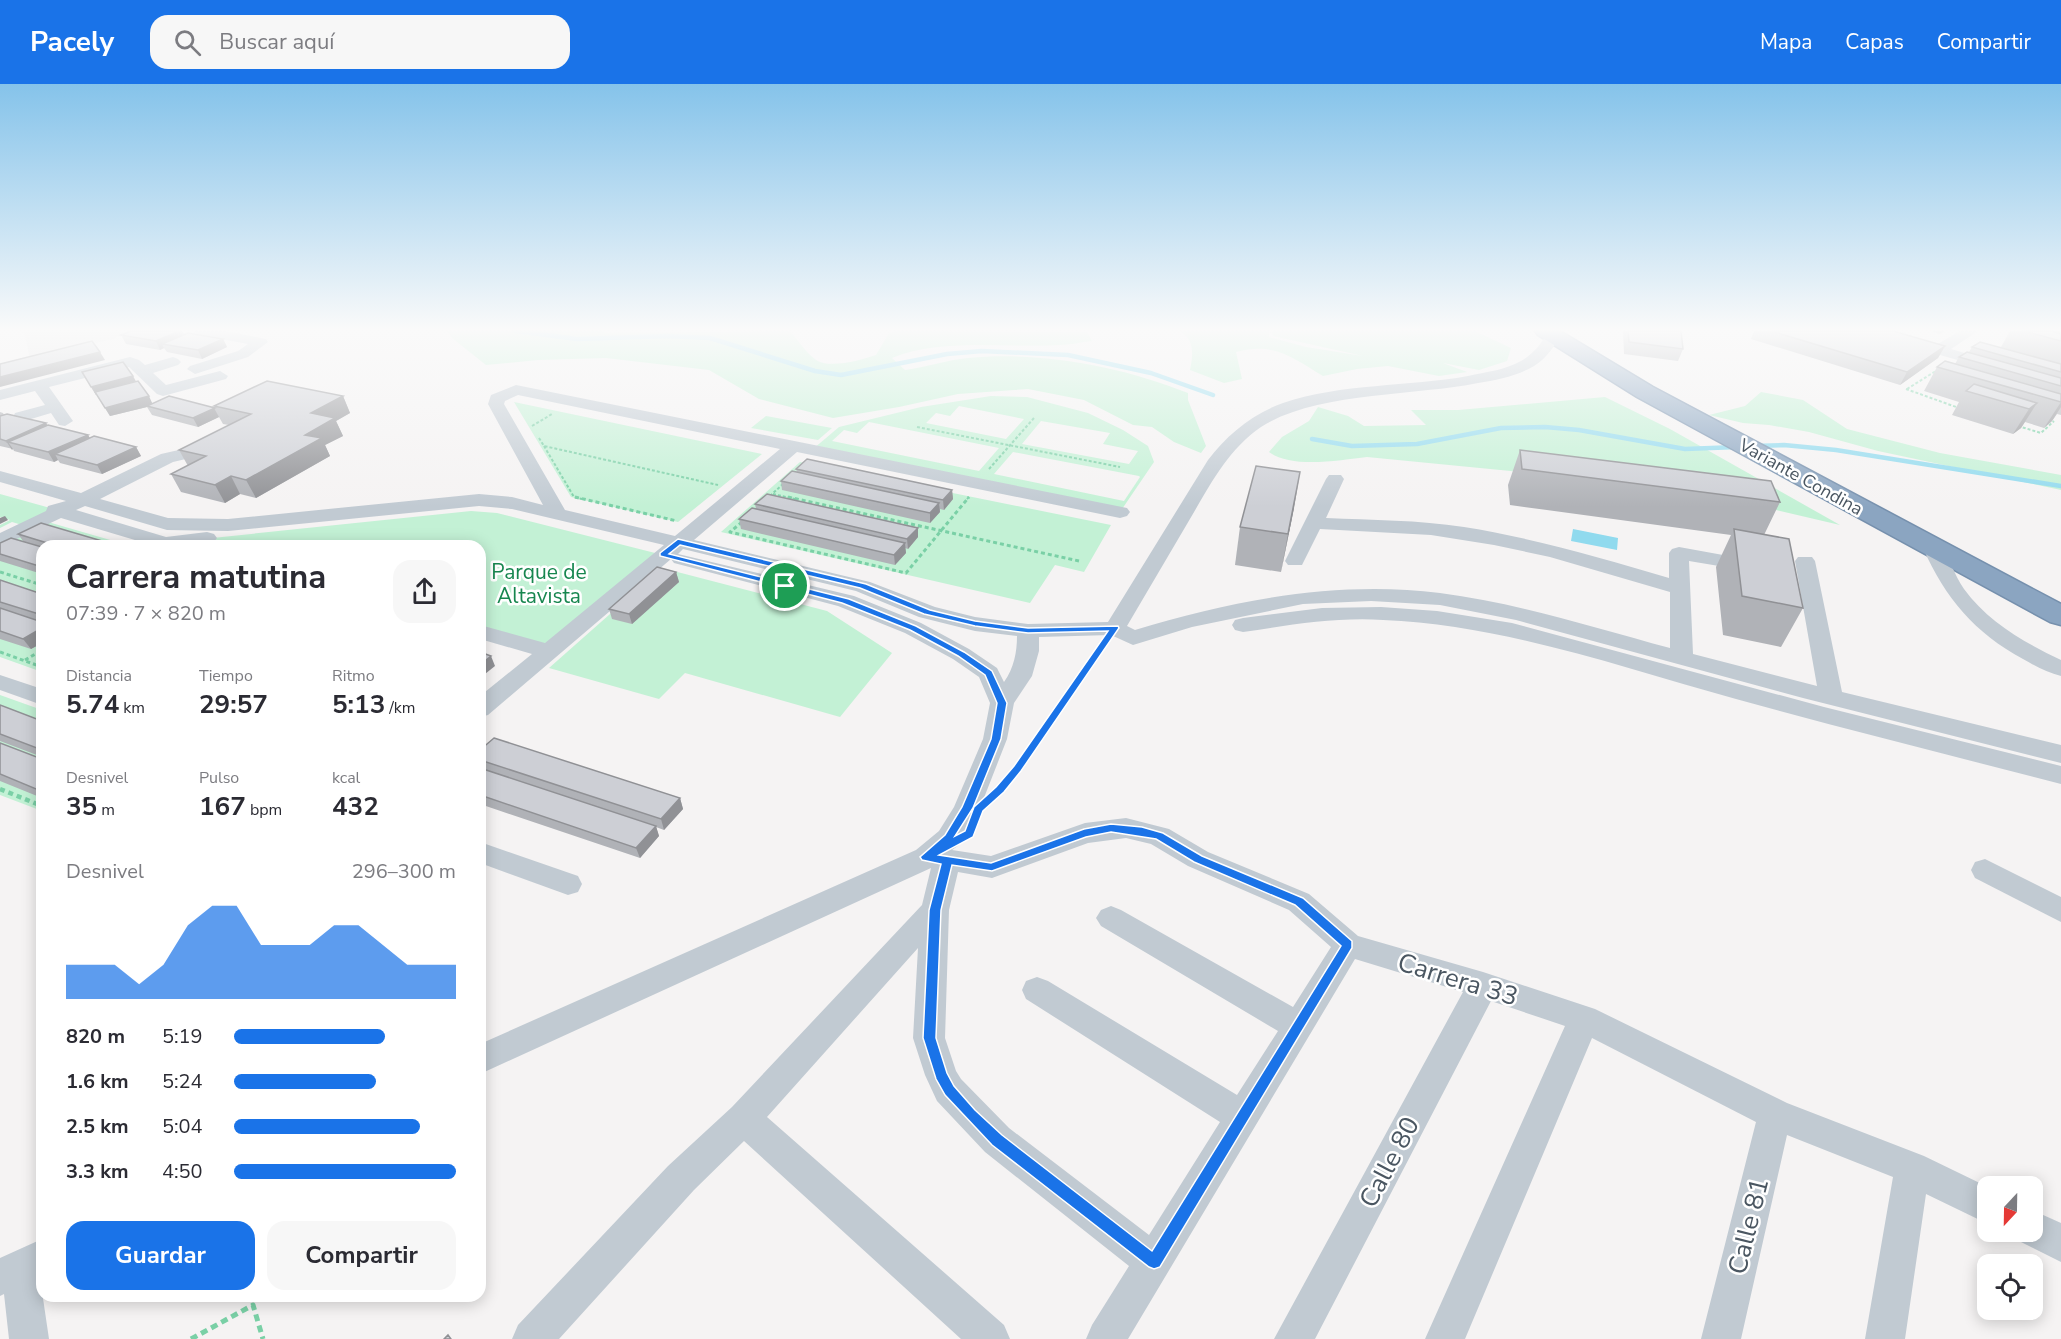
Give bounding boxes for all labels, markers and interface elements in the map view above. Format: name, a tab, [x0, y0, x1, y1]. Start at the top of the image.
search box	[150, 15, 570, 69]
text: Pacely	[30, 23, 114, 61]
icon: search	[171, 26, 204, 59]
text: Buscar aquí	[219, 27, 334, 57]
text: Mapa	[1760, 28, 1812, 56]
text: Capas	[1845, 28, 1904, 56]
text: Compartir	[1937, 28, 2031, 56]
street label: Variante Condina	[1734, 433, 1867, 521]
text: Carrera matutina	[66, 555, 326, 600]
park label: Parque de Altavista	[491, 558, 587, 610]
button: share	[393, 560, 456, 623]
pin	[759, 560, 810, 611]
icon: arrive	[768, 569, 801, 602]
text: 07:39 · 7 × 820 m	[66, 600, 226, 627]
text: Distancia	[66, 665, 132, 687]
text: Tiempo	[199, 665, 253, 687]
text: Ritmo	[332, 665, 375, 687]
text: 5.74	[66, 687, 119, 722]
text: 29:57	[199, 687, 268, 722]
text: 5:13	[332, 687, 385, 722]
text: km	[119, 697, 145, 719]
text: /km	[385, 697, 416, 719]
text: Desnivel	[66, 767, 128, 789]
text: Pulso	[199, 767, 239, 789]
text: kcal	[332, 767, 360, 789]
text: 35	[66, 789, 97, 824]
text: 167	[199, 789, 246, 824]
text: 432	[332, 789, 379, 824]
text: m	[97, 799, 115, 821]
text: bpm	[246, 799, 282, 821]
text: Desnivel	[66, 858, 144, 885]
text: 296–300 m	[352, 858, 456, 885]
street label: Carrera 33	[1393, 945, 1522, 1014]
text: 820 m	[66, 1023, 125, 1050]
text: 5:19	[162, 1023, 203, 1050]
text: 1.6 km	[66, 1068, 129, 1095]
text: 5:24	[162, 1068, 203, 1095]
street label: Calle 80	[1351, 1111, 1428, 1214]
text: 2.5 km	[66, 1113, 129, 1140]
text: 5:04	[162, 1113, 203, 1140]
text: 3.3 km	[66, 1158, 129, 1185]
text: 4:50	[162, 1158, 203, 1185]
street label: Calle 81	[1720, 1174, 1777, 1278]
north arrow	[1977, 1176, 2043, 1242]
map controls	[1977, 1176, 2043, 1320]
button: Guardar	[66, 1221, 255, 1290]
button: Compartir	[267, 1221, 456, 1290]
button: locate	[1977, 1254, 2043, 1320]

